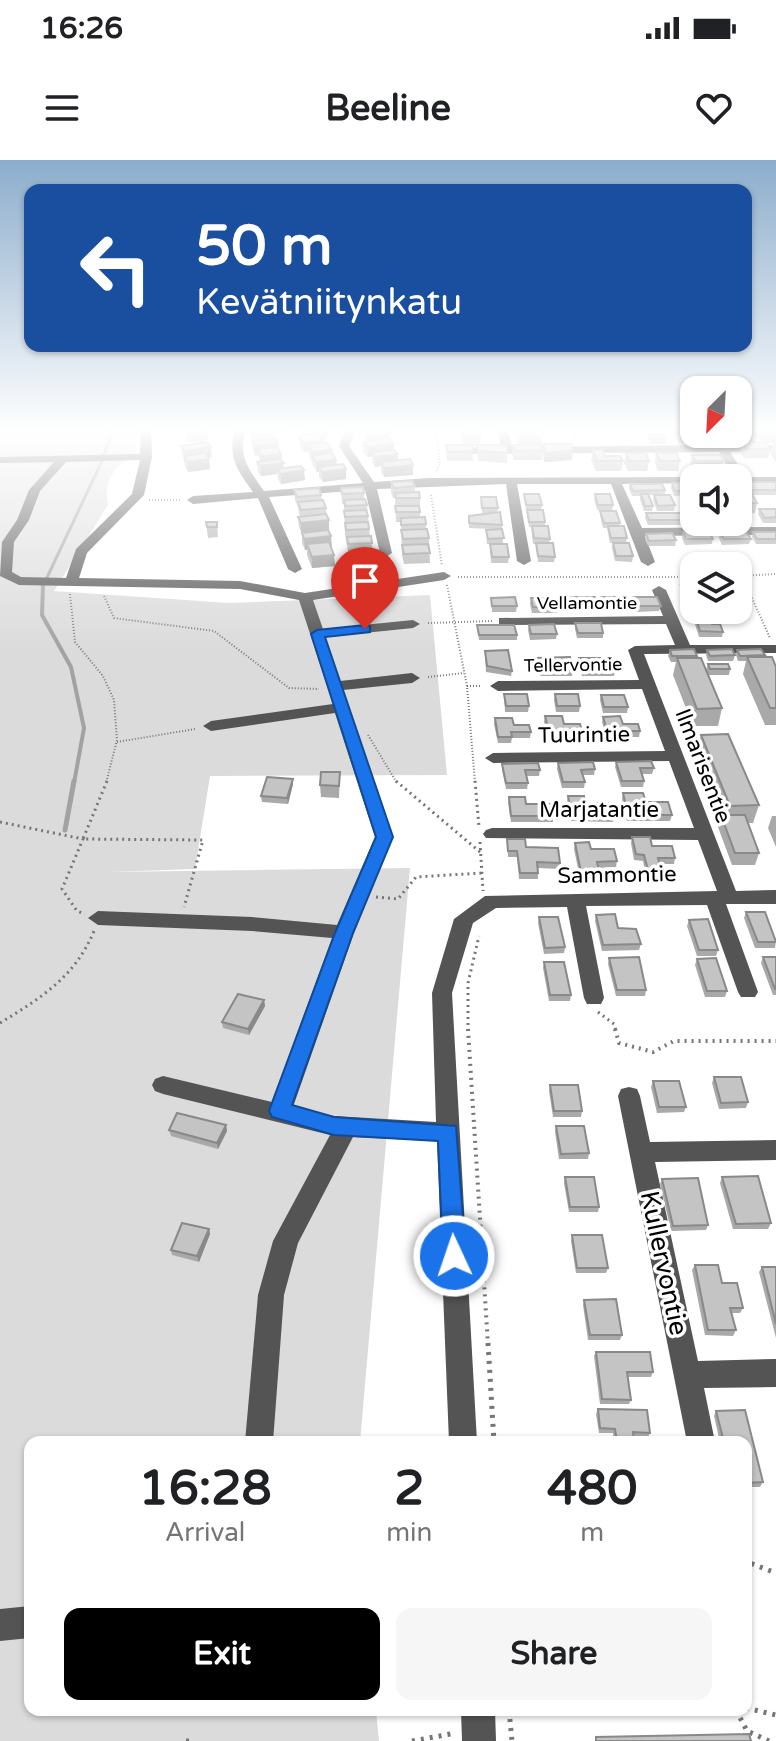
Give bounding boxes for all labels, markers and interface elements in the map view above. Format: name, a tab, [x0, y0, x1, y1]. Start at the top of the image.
text: 16:26	[40, 10, 123, 47]
icon: menu	[40, 86, 84, 130]
icon: heart	[692, 86, 736, 130]
text: Beeline	[325, 87, 451, 130]
text: 50 m	[196, 213, 332, 280]
icon: left	[64, 216, 168, 320]
text: Kevätniitynkatu	[196, 281, 462, 324]
north arrow	[680, 376, 752, 448]
map controls	[680, 376, 752, 624]
button: sound	[680, 464, 752, 536]
pin	[331, 547, 399, 629]
button: layers	[680, 552, 752, 624]
icon: arrive	[343, 559, 387, 603]
street label: Vellamontie	[537, 592, 637, 614]
street label: Tellervontie	[523, 653, 623, 677]
street label: Ilmarisentie	[669, 705, 737, 827]
street label: Tuurintie	[538, 721, 630, 749]
street label: Marjatantie	[539, 797, 659, 823]
street label: Sammontie	[557, 861, 677, 889]
street label: Kullervontie	[634, 1188, 694, 1338]
position arrow	[412, 1214, 496, 1298]
text: 16:28	[139, 1460, 272, 1518]
text: 2	[394, 1460, 424, 1518]
text: 480	[547, 1460, 637, 1518]
text: Arrival	[165, 1517, 245, 1548]
text: min	[386, 1517, 432, 1548]
text: m	[580, 1517, 604, 1548]
button: Exit	[64, 1608, 380, 1700]
button: Share	[396, 1608, 712, 1700]

